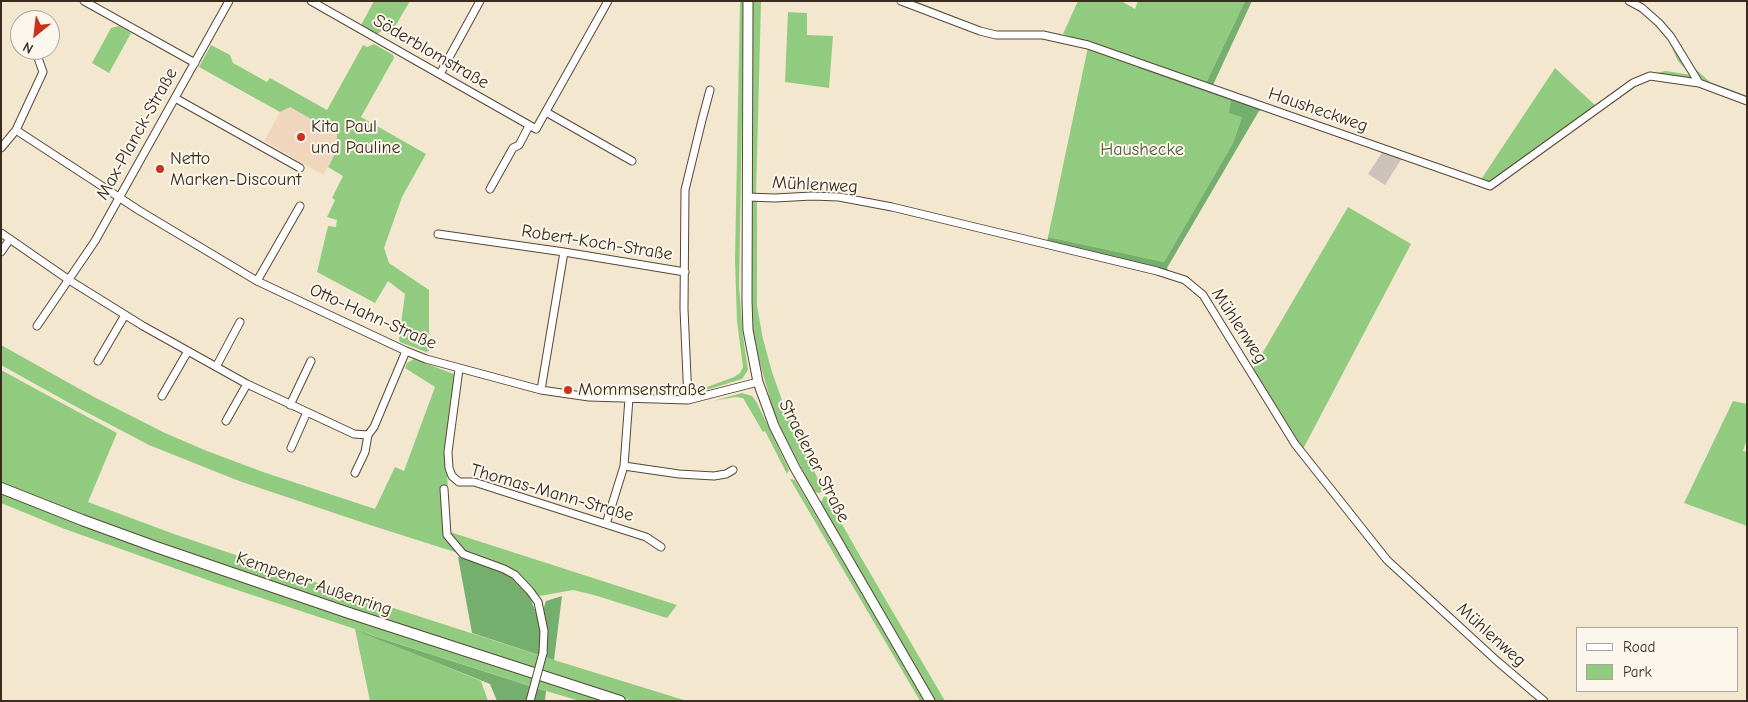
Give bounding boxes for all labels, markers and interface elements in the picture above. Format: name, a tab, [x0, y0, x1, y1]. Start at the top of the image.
north arrow	[10, 10, 60, 60]
street label: Söderblomstraße	[369, 10, 493, 94]
text: N	[20, 38, 36, 57]
street label: Max-Planck-Straße	[92, 64, 182, 204]
street label: Hausheckweg	[1265, 83, 1371, 137]
place label: Kita Paul und Pauline	[311, 116, 401, 158]
marker: Kita Paul und Pauline	[295, 131, 307, 143]
park label: Haushecke	[1100, 139, 1184, 161]
place label: Netto Marken-Discount	[170, 148, 301, 190]
marker: Netto Marken-Discount	[154, 163, 166, 175]
street label: Mühlenweg	[772, 172, 858, 198]
street label: Robert-Koch-Straße	[520, 220, 674, 266]
street label: Otto-Hahn-Straße	[306, 279, 440, 355]
street label: Mühlenweg	[1207, 284, 1271, 368]
place label: Mommsenstraße	[578, 379, 706, 401]
marker: Mommsenstraße	[562, 384, 574, 396]
street label: Straelener Straße	[774, 396, 854, 526]
street label: Thomas-Mann-Straße	[468, 459, 636, 527]
street label: Kempener Außenring	[233, 547, 395, 621]
street label: Mühlenweg	[1452, 598, 1530, 672]
legend	[1576, 627, 1738, 692]
text: Road	[1623, 638, 1655, 656]
text: Park	[1623, 663, 1652, 681]

